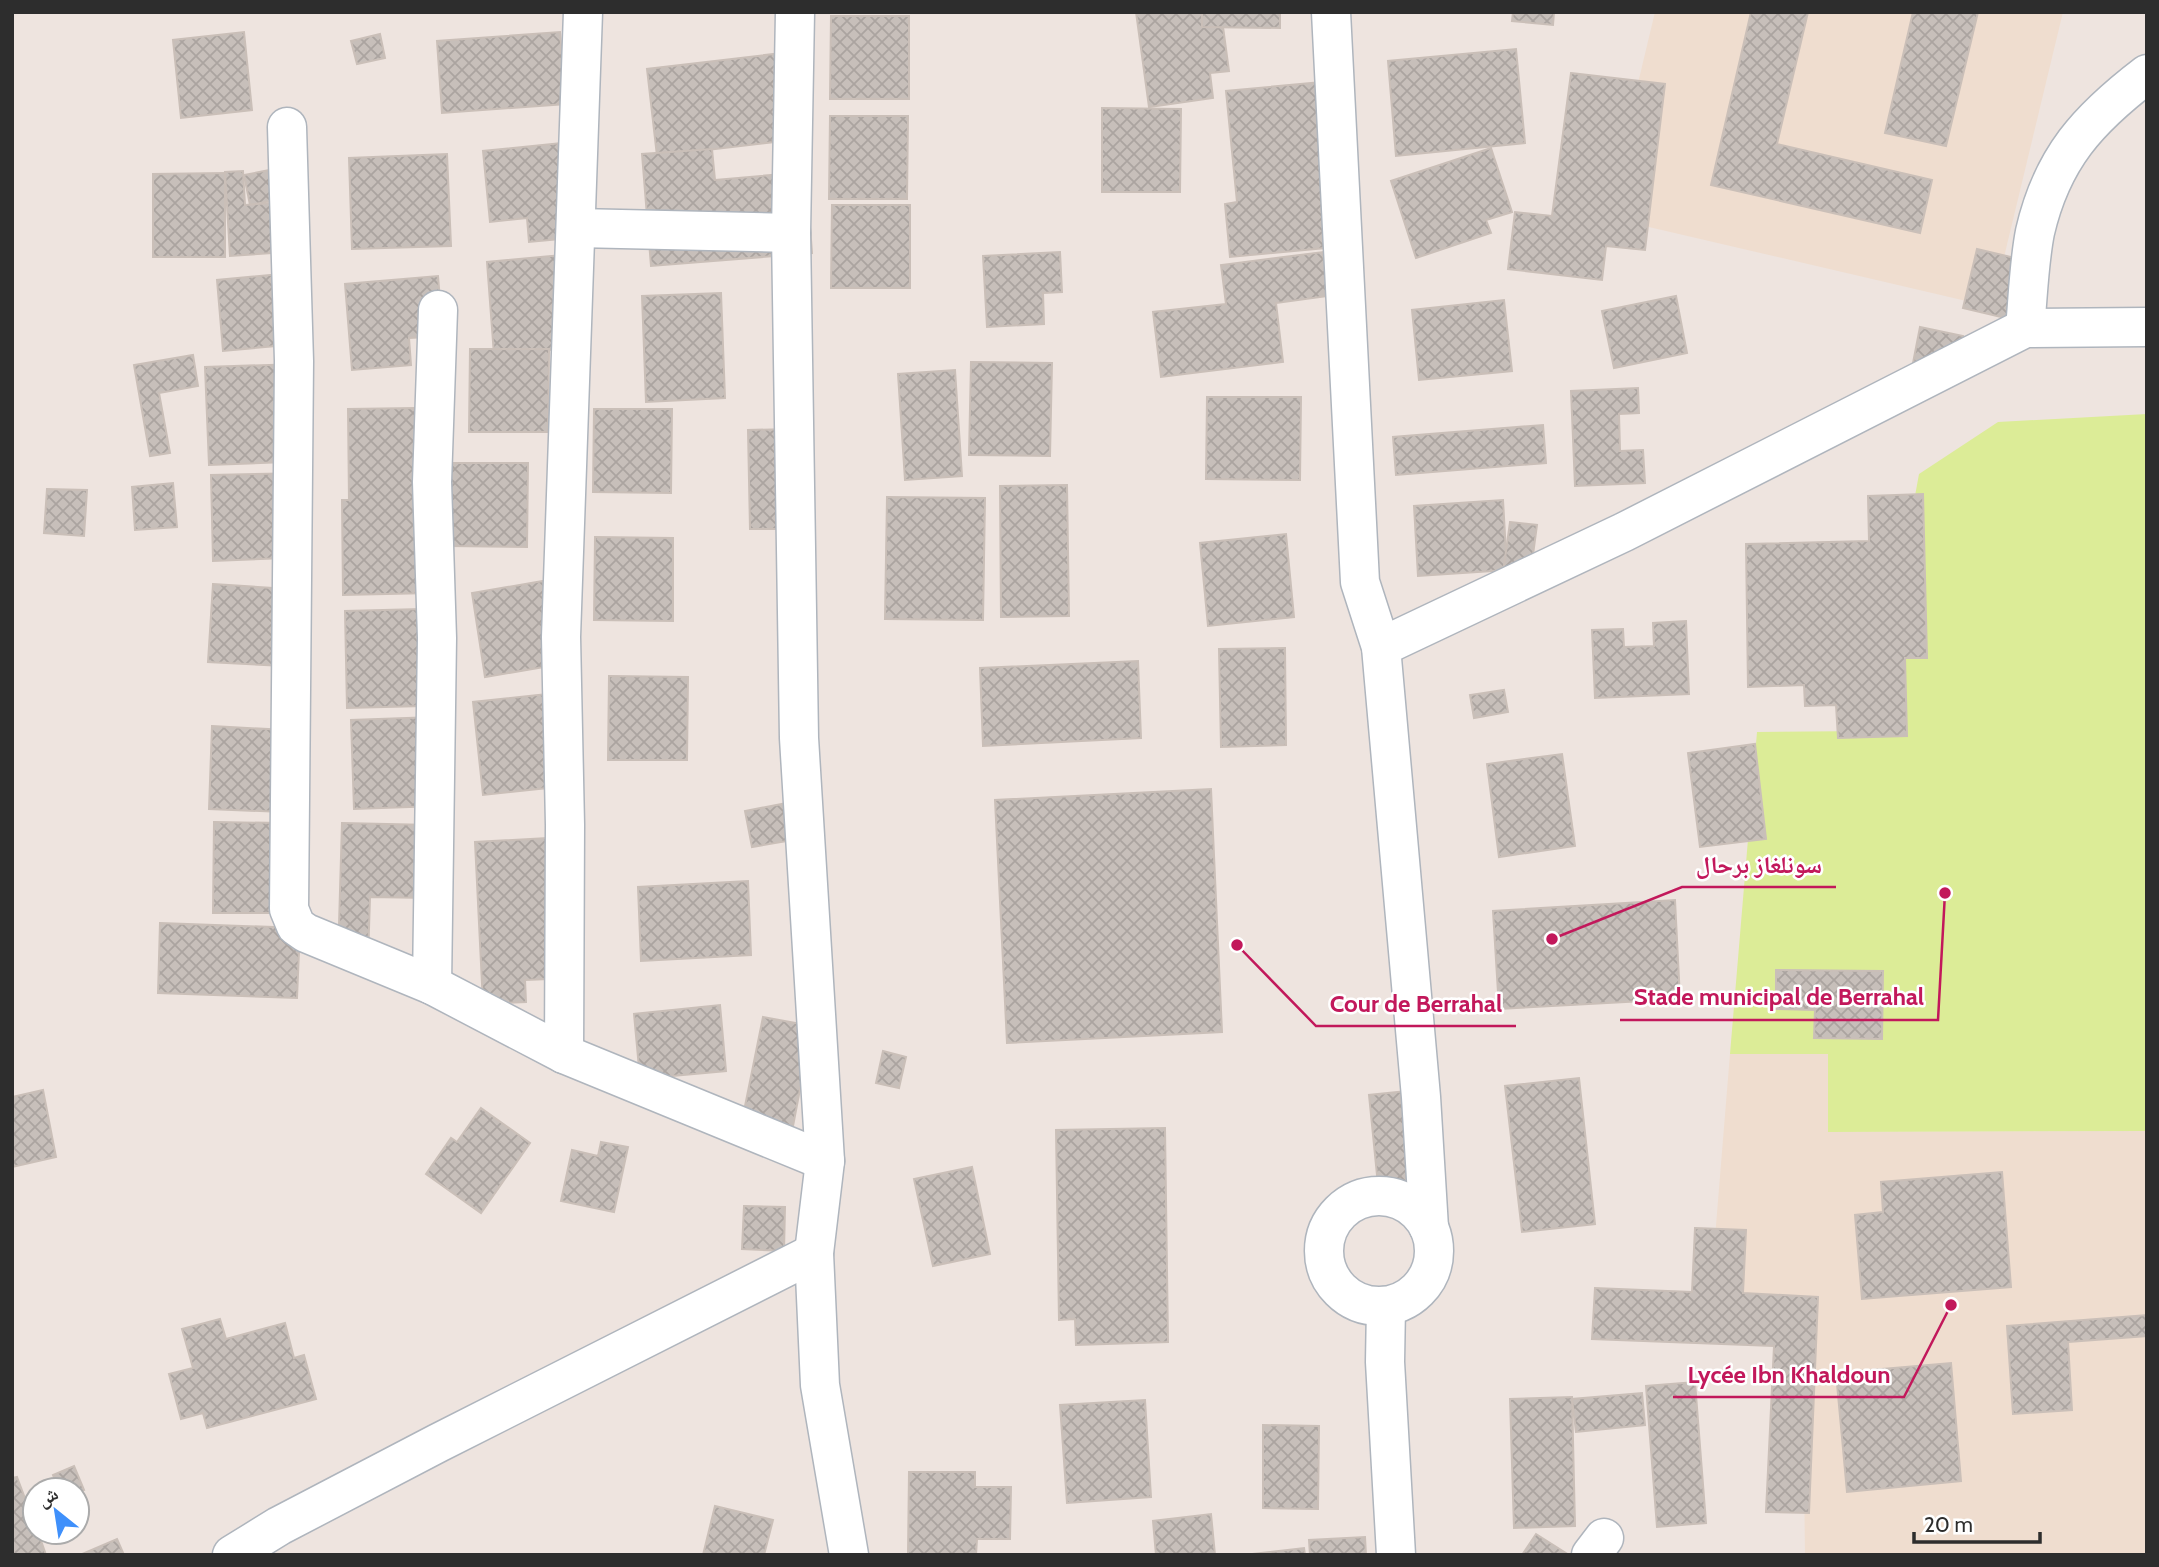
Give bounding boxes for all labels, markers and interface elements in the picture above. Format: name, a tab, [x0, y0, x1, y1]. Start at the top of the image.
callout: سونلغاز برحال	[1682, 842, 1836, 887]
text: سونلغاز برحال	[1696, 850, 1822, 879]
callout: Stade municipal de Berrahal	[1620, 975, 1938, 1020]
callout: Cour de Berrahal	[1316, 981, 1516, 1026]
text: Stade municipal de Berrahal	[1634, 982, 1924, 1011]
text: Cour de Berrahal	[1330, 989, 1502, 1018]
callout: Lycée Ibn Khaldoun	[1673, 1352, 1904, 1397]
text: Lycée Ibn Khaldoun	[1687, 1360, 1891, 1389]
north arrow	[21, 1476, 91, 1546]
text: ش	[33, 1482, 62, 1512]
scale bar	[1914, 1500, 2040, 1544]
text: 20 m	[1924, 1512, 1973, 1537]

